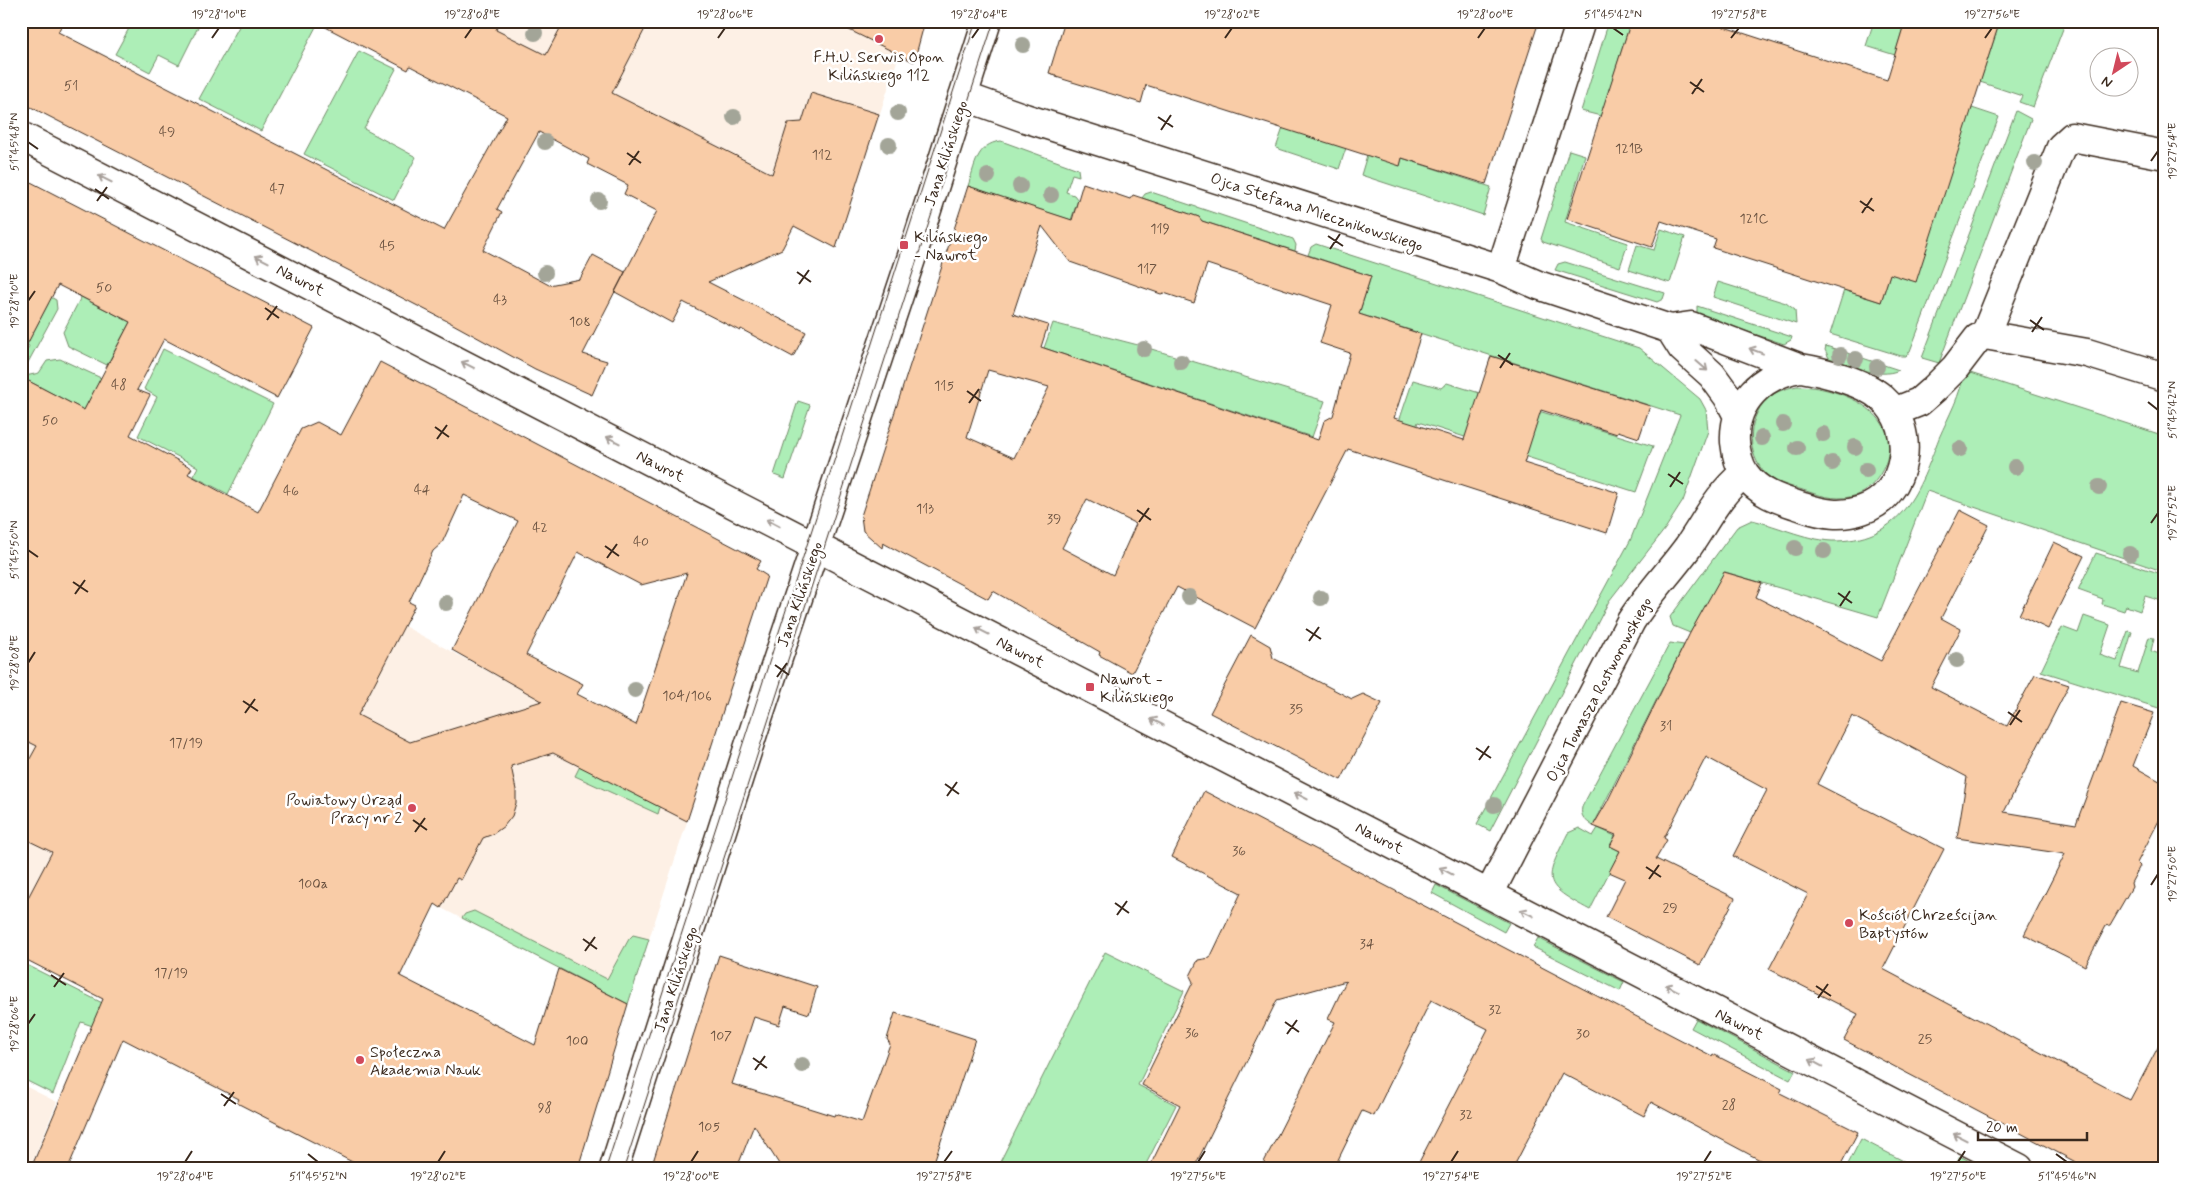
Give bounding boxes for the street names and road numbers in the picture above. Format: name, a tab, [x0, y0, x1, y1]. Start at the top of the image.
street label: Jana Kilińskiego	[919, 98, 974, 209]
street label: Ojca Stefana Miecznikowskiego	[1207, 168, 1426, 258]
street label: Nawrot	[273, 259, 329, 302]
street label: Nawrot	[633, 445, 689, 488]
street label: Jana Kilińskiego	[773, 539, 829, 650]
street label: Ojca Tomasza Rostworowskiego	[1542, 594, 1657, 786]
street label: Nawrot	[993, 631, 1049, 674]
street label: Nawrot	[1352, 817, 1408, 860]
street label: Jana Kilińskiego	[649, 924, 704, 1035]
street label: Nawrot	[1712, 1003, 1768, 1046]

